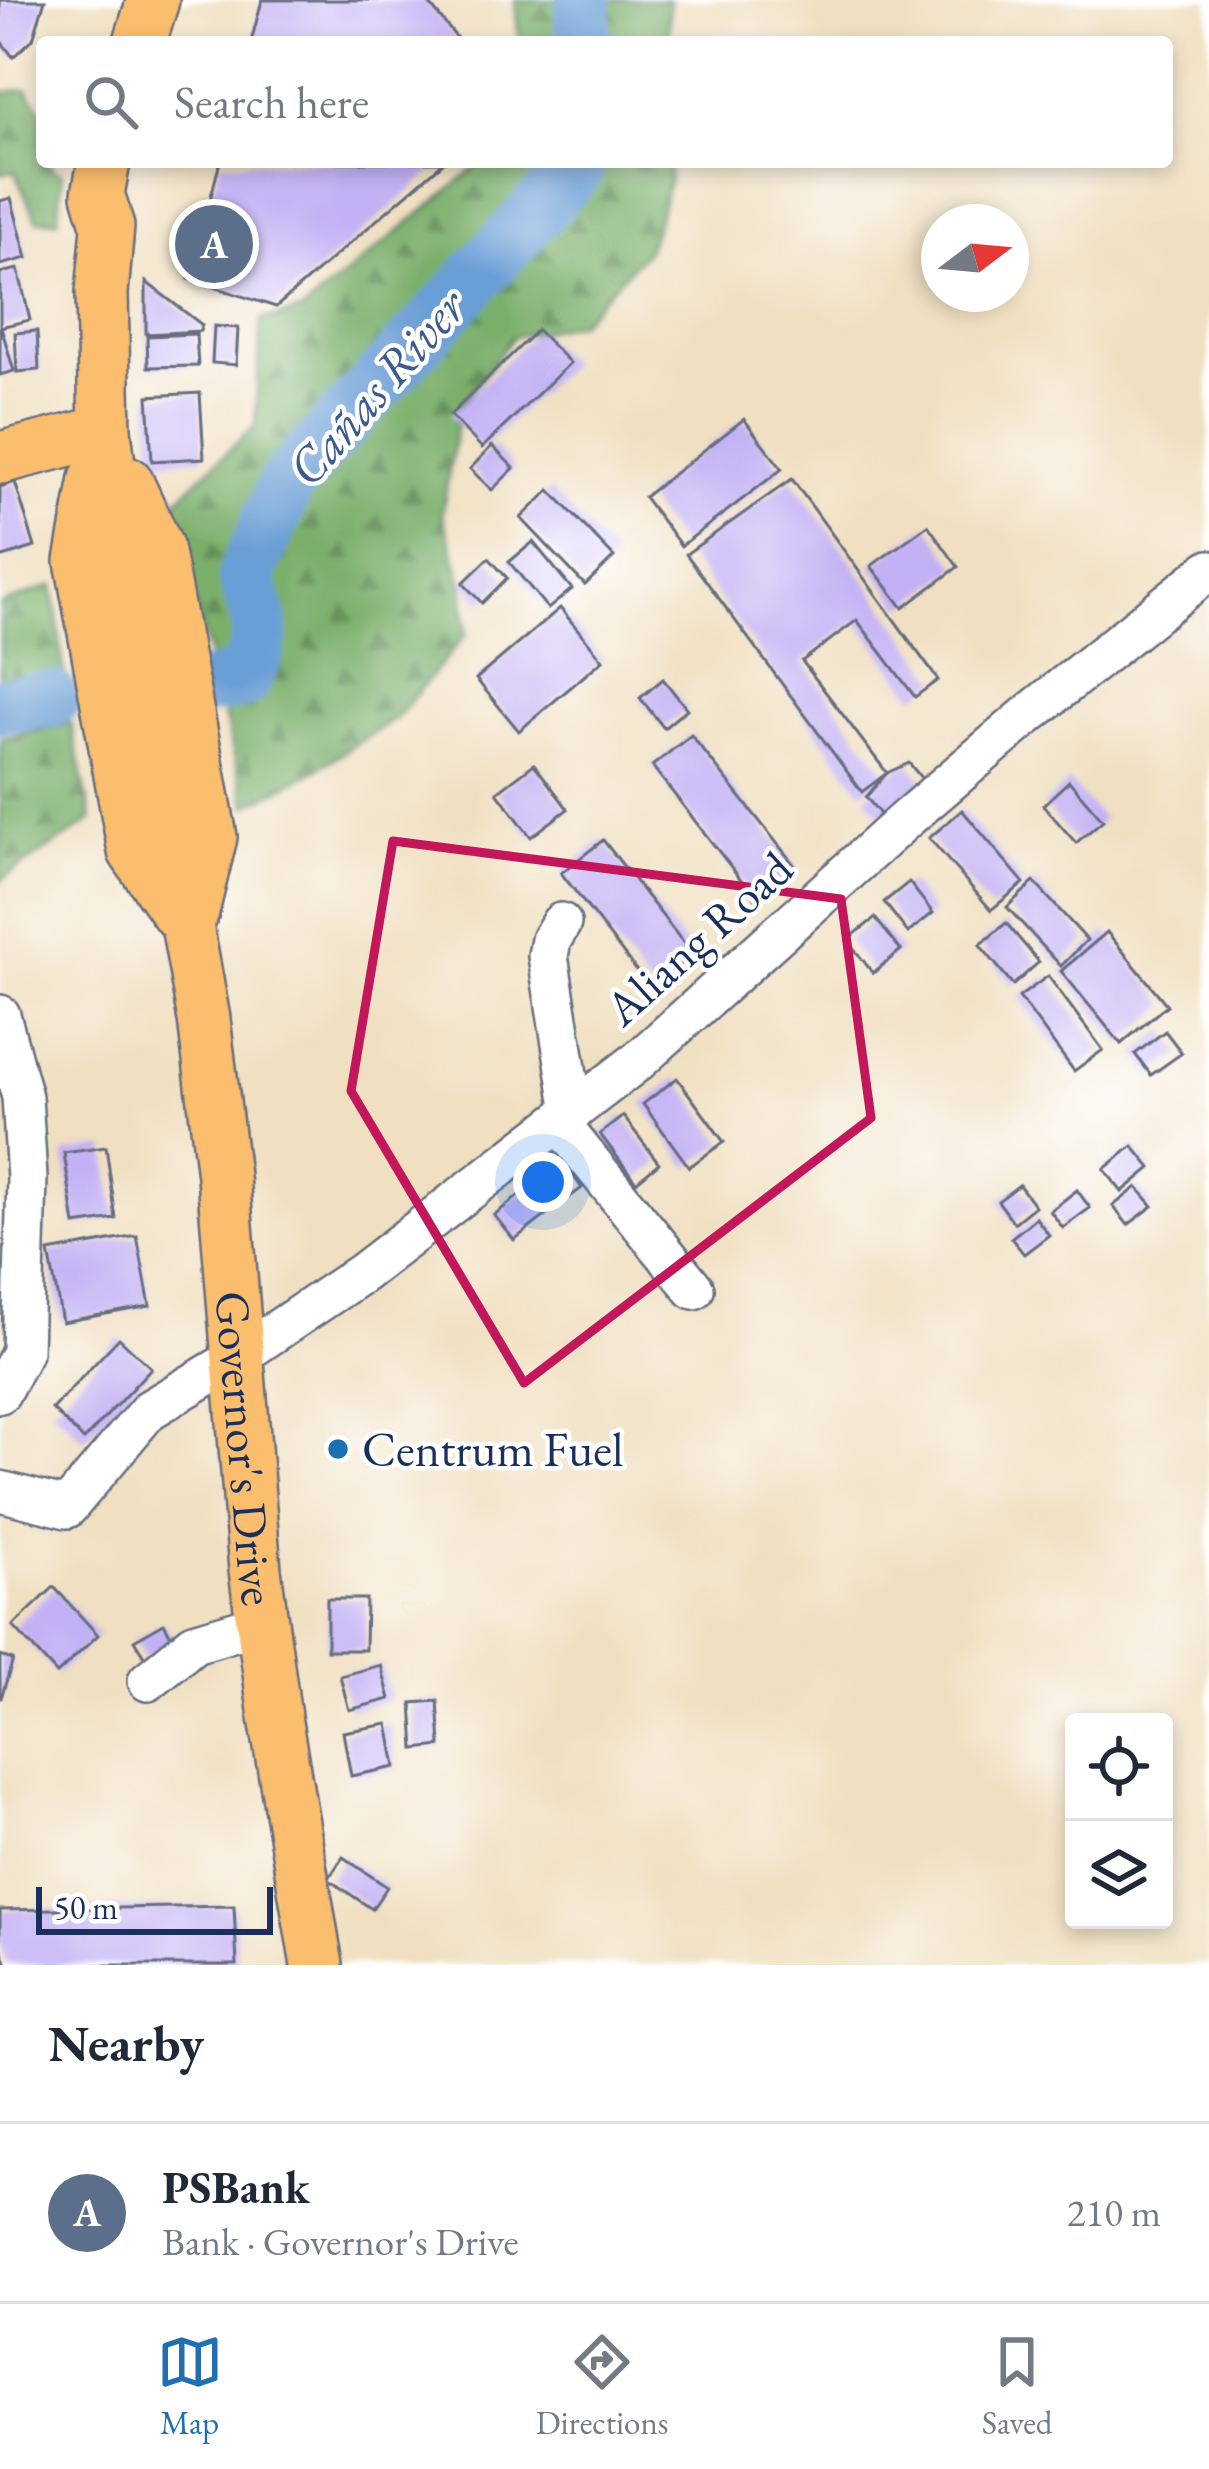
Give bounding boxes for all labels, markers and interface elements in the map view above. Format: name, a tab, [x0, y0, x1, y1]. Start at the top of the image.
search box	[36, 36, 1173, 168]
icon: search	[78, 69, 144, 135]
text: Search here	[174, 73, 369, 131]
pin: A	[175, 199, 253, 289]
north arrow	[921, 204, 1029, 312]
water label: Cañas River	[272, 273, 481, 499]
street label: Aliang Road	[590, 837, 805, 1039]
your location	[513, 1152, 573, 1212]
street label: Governor's Drive	[201, 1289, 290, 1609]
place label: Centrum Fuel	[362, 1418, 624, 1480]
marker: Centrum Fuel	[325, 1436, 351, 1462]
map controls	[1065, 1713, 1173, 1929]
button: locate	[1065, 1713, 1173, 1821]
button: layers	[1065, 1821, 1173, 1929]
scale bar	[36, 1881, 273, 1934]
text: 50 m	[54, 1886, 118, 1929]
text: Nearby	[48, 2010, 204, 2076]
text: PSBank	[162, 2158, 309, 2216]
text: A	[73, 2187, 101, 2238]
text: 210 m	[1067, 2187, 1161, 2238]
text: Bank · Governor's Drive	[162, 2216, 519, 2267]
tab: Map	[157, 2329, 223, 2444]
tab: Directions	[536, 2329, 669, 2444]
tab: Saved	[982, 2329, 1052, 2444]

